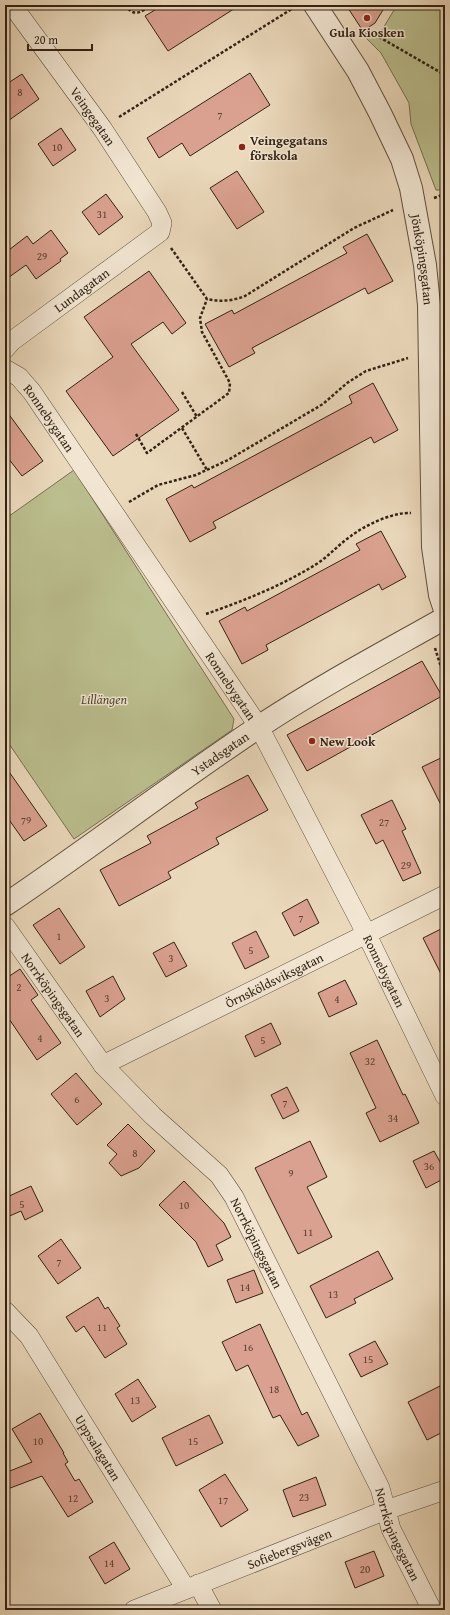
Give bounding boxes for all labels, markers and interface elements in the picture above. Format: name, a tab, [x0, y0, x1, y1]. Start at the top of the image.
marker: Gula Kiosken	[362, 13, 372, 23]
place label: Gula Kiosken	[330, 23, 405, 42]
scale bar	[28, 26, 92, 52]
text: 20 m	[34, 31, 58, 48]
street label: Veingegatan	[65, 83, 120, 150]
house number: 8	[17, 84, 23, 100]
house number: 7	[217, 107, 223, 123]
place label: Veingegatans förskola	[250, 131, 328, 165]
house number: 10	[52, 139, 62, 155]
marker: Veingegatans förskola	[237, 142, 247, 152]
house number: 31	[97, 206, 107, 222]
street label: Jönköpingsgatan	[406, 211, 438, 306]
house number: 29	[37, 248, 47, 264]
street label: Lundagatan	[50, 263, 114, 317]
street label: Ronnebygatan	[19, 380, 79, 456]
street label: Ronnebygatan	[201, 648, 261, 725]
park label: Lillängen	[80, 690, 127, 709]
street label: Ystadsgatan	[187, 727, 253, 781]
place label: New Look	[320, 732, 376, 751]
marker: New Look	[307, 736, 317, 746]
house number: 79	[21, 812, 31, 828]
house number: 27	[379, 814, 389, 830]
house number: 29	[401, 857, 411, 873]
house number: 7	[298, 910, 304, 926]
house number: 1	[56, 928, 62, 944]
street label: Ronnebygatan	[358, 932, 410, 1011]
house number: 5	[248, 942, 254, 958]
street label: Örnsköldsviksgatan	[222, 948, 327, 1013]
street label: Norrköpingsgatan	[17, 949, 90, 1042]
house number: 3	[168, 950, 174, 966]
house number: 2	[16, 979, 22, 995]
house number: 3	[104, 990, 110, 1006]
house number: 4	[334, 991, 340, 1007]
house number: 4	[37, 1030, 43, 1046]
house number: 5	[260, 1032, 266, 1048]
house number: 32	[365, 1053, 375, 1069]
house number: 6	[74, 1091, 80, 1107]
house number: 7	[282, 1095, 288, 1111]
house number: 34	[388, 1110, 398, 1126]
house number: 8	[132, 1145, 138, 1161]
house number: 36	[424, 1158, 434, 1174]
house number: 9	[288, 1165, 294, 1181]
street label: Norrköpingsgatan	[226, 1194, 288, 1292]
house number: 5	[19, 1196, 25, 1212]
house number: 10	[179, 1197, 189, 1213]
house number: 11	[303, 1224, 313, 1240]
house number: 7	[56, 1254, 62, 1270]
house number: 14	[240, 1279, 250, 1295]
house number: 13	[328, 1286, 338, 1302]
house number: 11	[97, 1319, 107, 1335]
house number: 16	[243, 1339, 253, 1355]
house number: 15	[363, 1351, 373, 1367]
house number: 18	[269, 1381, 279, 1397]
house number: 13	[130, 1392, 140, 1408]
street label: Uppsalagatan	[70, 1411, 126, 1485]
house number: 10	[33, 1433, 43, 1449]
house number: 15	[188, 1433, 198, 1449]
street label: Norrköpingsgatan	[370, 1486, 425, 1585]
house number: 23	[299, 1489, 309, 1505]
house number: 12	[68, 1490, 78, 1506]
house number: 17	[218, 1492, 228, 1508]
street label: Sofiebergsvägen	[244, 1523, 335, 1574]
house number: 14	[104, 1555, 114, 1571]
house number: 20	[360, 1561, 370, 1577]

